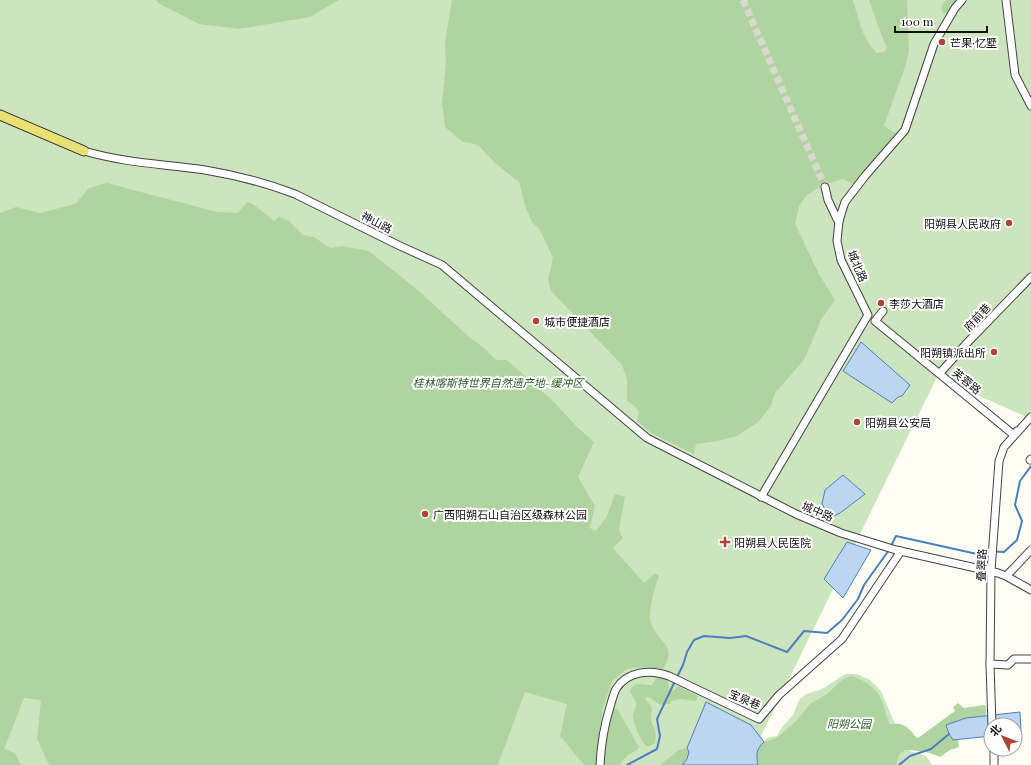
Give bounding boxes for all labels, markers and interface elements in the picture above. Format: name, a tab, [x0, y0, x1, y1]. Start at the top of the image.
scale bar	[895, 8, 987, 34]
text: 100 m	[901, 13, 934, 29]
place label: 芒果·忆墅	[950, 35, 997, 50]
marker: 芒果·忆墅	[937, 37, 947, 47]
street label: 神山路	[359, 208, 395, 236]
place label: 阳朔县人民政府	[924, 216, 1001, 231]
marker: 阳朔县人民政府	[1004, 218, 1014, 228]
street label: 城北路	[845, 248, 871, 284]
place label: 李莎大酒店	[889, 296, 944, 311]
marker: 李莎大酒店	[876, 298, 886, 308]
street label: 府前巷	[960, 300, 994, 334]
place label: 城市便捷酒店	[544, 314, 610, 329]
marker: 城市便捷酒店	[531, 316, 541, 326]
place label: 阳朔镇派出所	[920, 345, 986, 360]
marker: 阳朔镇派出所	[989, 347, 999, 357]
street label: 芙蓉路	[949, 365, 985, 397]
park label: 桂林喀斯特世界自然遗产地-缓冲区	[413, 375, 585, 390]
place label: 阳朔县公安局	[865, 415, 931, 430]
marker: 阳朔县公安局	[852, 417, 862, 427]
street label: 城中路	[800, 498, 836, 524]
place label: 广西阳朔石山自治区级森林公园	[433, 507, 587, 522]
marker: 广西阳朔石山自治区级森林公园	[420, 509, 430, 519]
place label: 阳朔县人民医院	[734, 535, 811, 550]
marker: 阳朔县人民医院	[719, 536, 731, 548]
street label: 叠翠路	[973, 548, 989, 582]
street label: 宝泉巷	[727, 686, 763, 712]
park label: 阳朔公园	[827, 716, 873, 731]
north arrow	[983, 717, 1023, 757]
text: 北	[986, 721, 1004, 739]

